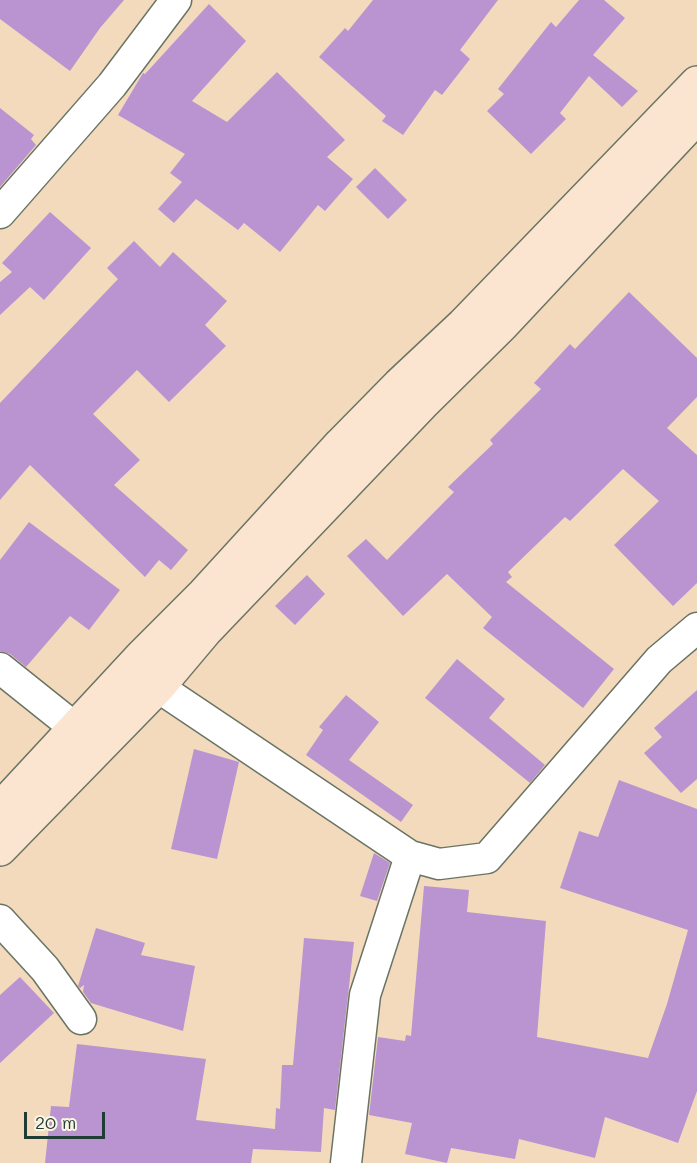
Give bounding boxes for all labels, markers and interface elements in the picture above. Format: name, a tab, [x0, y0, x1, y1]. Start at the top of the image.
scale bar	[27, 1100, 108, 1138]
text: 20 m	[35, 1110, 76, 1134]

